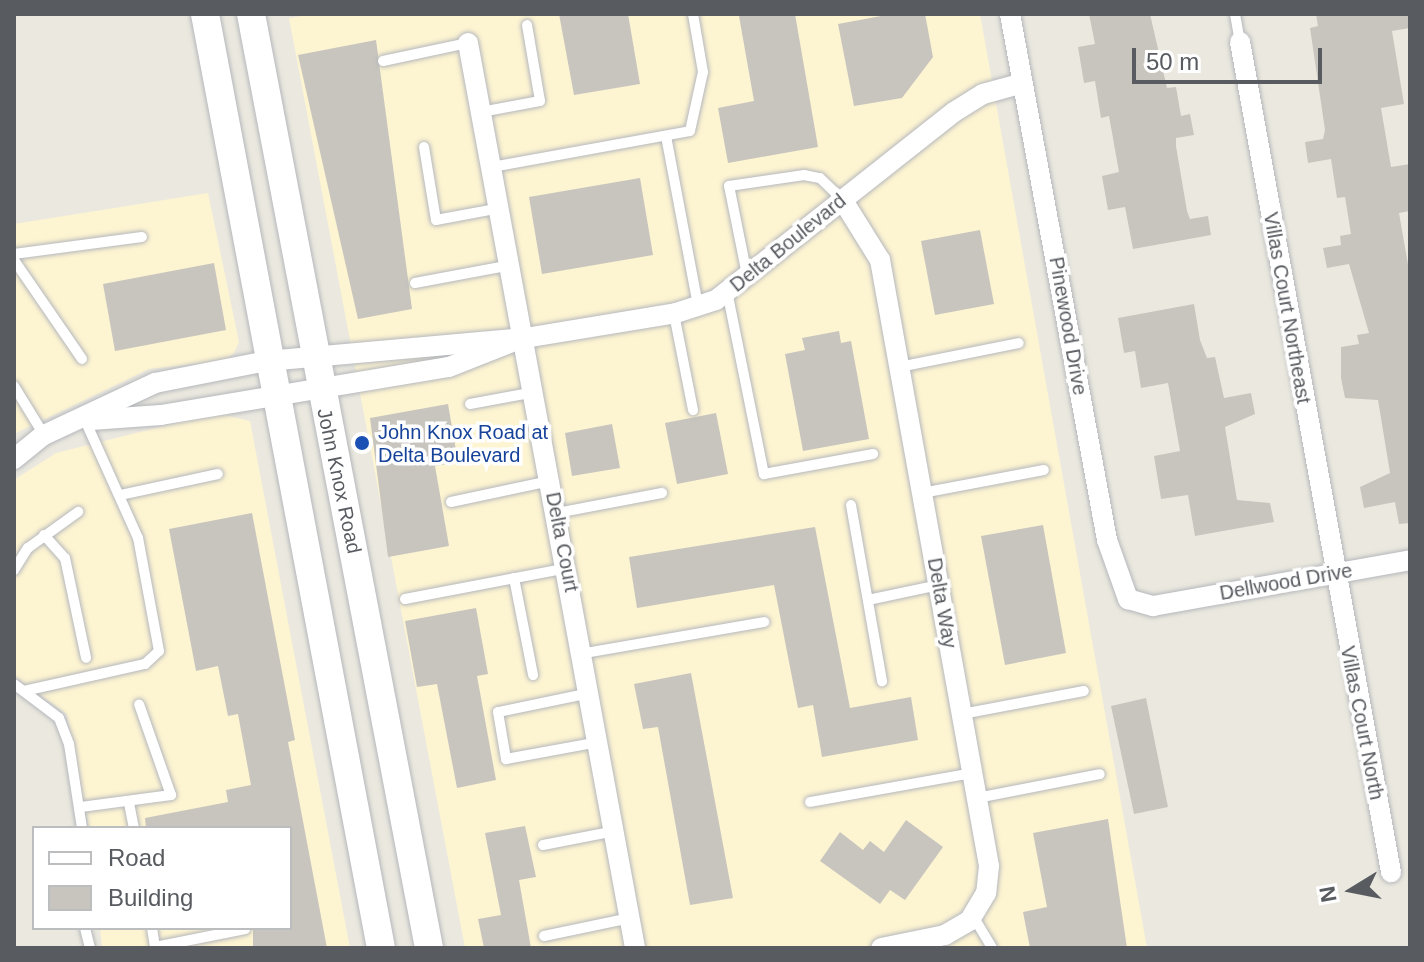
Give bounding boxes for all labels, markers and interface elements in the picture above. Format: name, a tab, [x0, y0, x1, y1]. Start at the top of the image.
scale bar	[1136, 32, 1326, 82]
text: 50 m	[1146, 48, 1199, 75]
street label: Delta Boulevard	[725, 189, 851, 297]
street label: Villas Court Northeast	[1258, 210, 1316, 406]
street label: Pinewood Drive	[1044, 255, 1092, 397]
street label: John Knox Road	[312, 406, 366, 556]
place label: John Knox Road at Delta Boulevard	[378, 420, 548, 467]
marker: John Knox Road at Delta Boulevard	[353, 434, 371, 452]
street label: Delta Court	[541, 490, 583, 594]
street label: Delta Way	[922, 556, 962, 650]
street label: Dellwood Drive	[1218, 559, 1354, 605]
street label: Villas Court North	[1335, 644, 1389, 802]
legend	[32, 826, 292, 930]
text: Road	[108, 844, 165, 871]
north arrow	[1312, 850, 1392, 930]
text: Building	[108, 884, 193, 911]
text: N	[1314, 884, 1342, 904]

